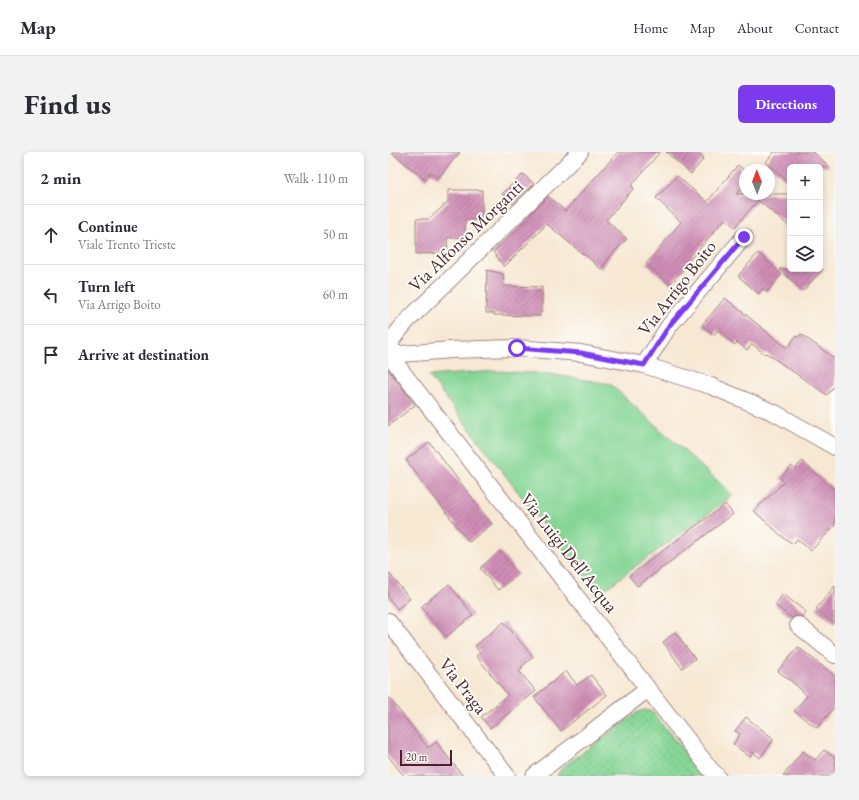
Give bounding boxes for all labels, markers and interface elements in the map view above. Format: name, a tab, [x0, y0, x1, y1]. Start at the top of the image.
text: Map	[20, 15, 56, 40]
text: Home	[633, 19, 668, 37]
text: Map	[690, 19, 715, 37]
text: About	[737, 19, 773, 37]
text: Contact	[795, 19, 839, 37]
button: Directions	[738, 85, 835, 123]
text: Find us	[24, 86, 111, 122]
north arrow	[739, 164, 775, 200]
map controls	[787, 164, 823, 272]
button: +	[787, 164, 823, 200]
text: 2 min	[40, 167, 81, 189]
text: Walk · 110 m	[284, 170, 348, 187]
street label: Via Alfonso Morganti	[403, 174, 528, 296]
button: −	[787, 200, 823, 236]
text: Continue	[78, 217, 138, 236]
icon: ahead	[40, 224, 62, 246]
text: 50 m	[323, 226, 348, 243]
route end	[735, 228, 753, 246]
street label: Via Arrigo Boito	[632, 235, 721, 340]
text: Viale Trento Trieste	[78, 236, 176, 253]
button: layers	[787, 236, 823, 272]
text: Turn left	[78, 277, 135, 296]
icon: left	[40, 284, 62, 306]
text: 60 m	[323, 286, 348, 303]
text: Via Arrigo Boito	[78, 296, 161, 313]
route start	[508, 339, 526, 357]
icon: arrive	[40, 344, 62, 366]
text: Arrive at destination	[78, 345, 209, 364]
street label: Via Luigi Dell'Acqua	[516, 488, 624, 618]
street label: Via Praga	[434, 653, 493, 719]
scale bar	[400, 748, 452, 767]
text: 20 m	[406, 750, 427, 764]

